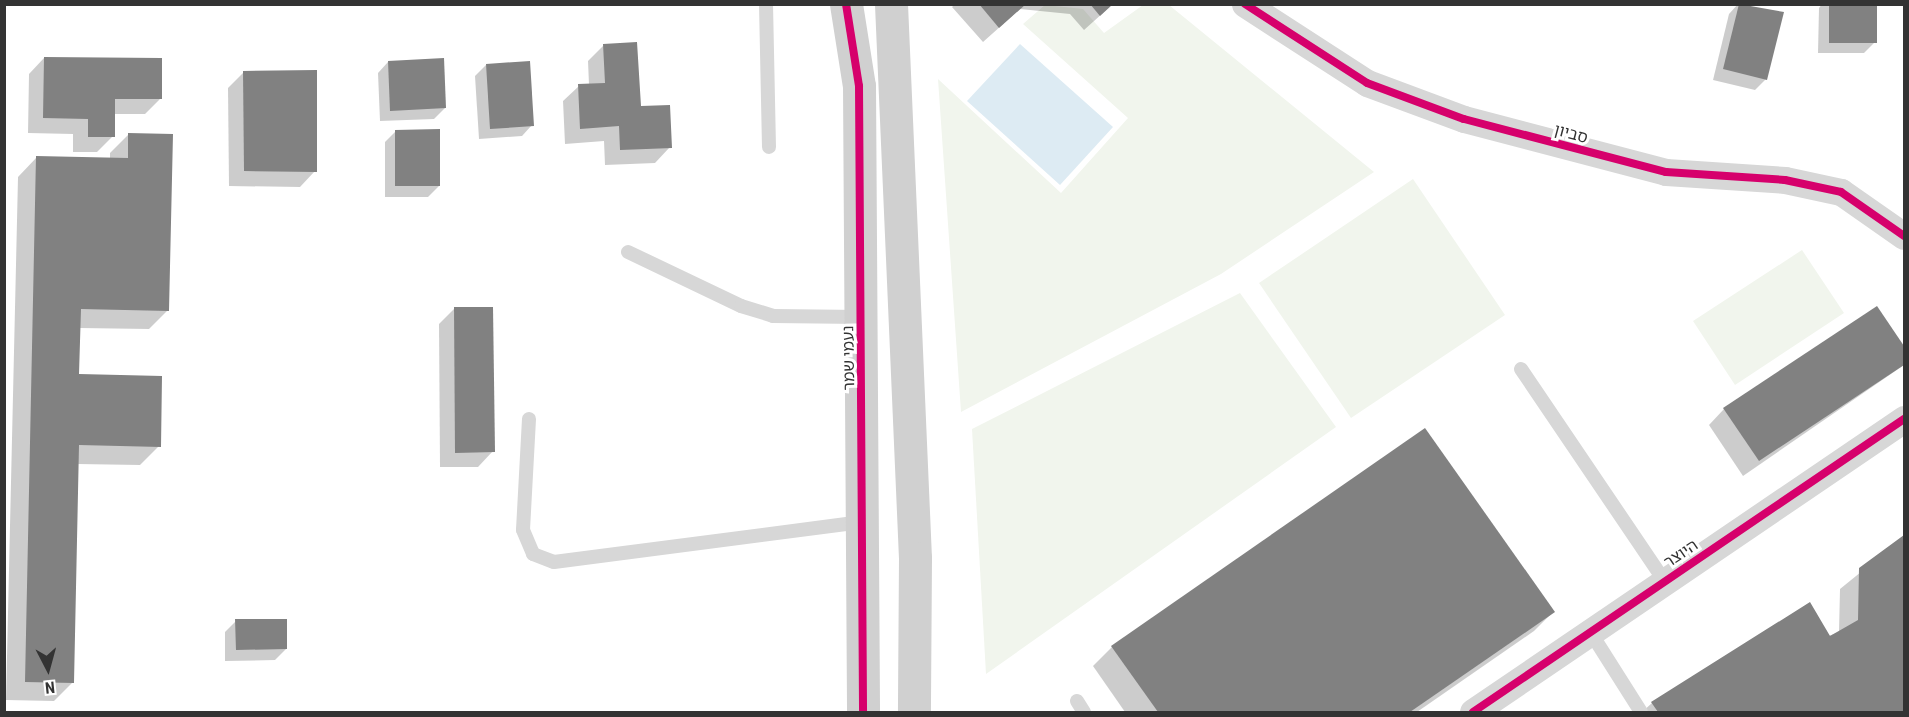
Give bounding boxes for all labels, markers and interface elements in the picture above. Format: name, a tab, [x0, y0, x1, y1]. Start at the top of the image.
street label: סביון	[1552, 120, 1590, 148]
street label: נעמי שמר	[839, 325, 859, 391]
street label: היוצר	[1660, 536, 1702, 572]
north arrow	[18, 639, 78, 699]
text: N	[44, 677, 56, 697]

